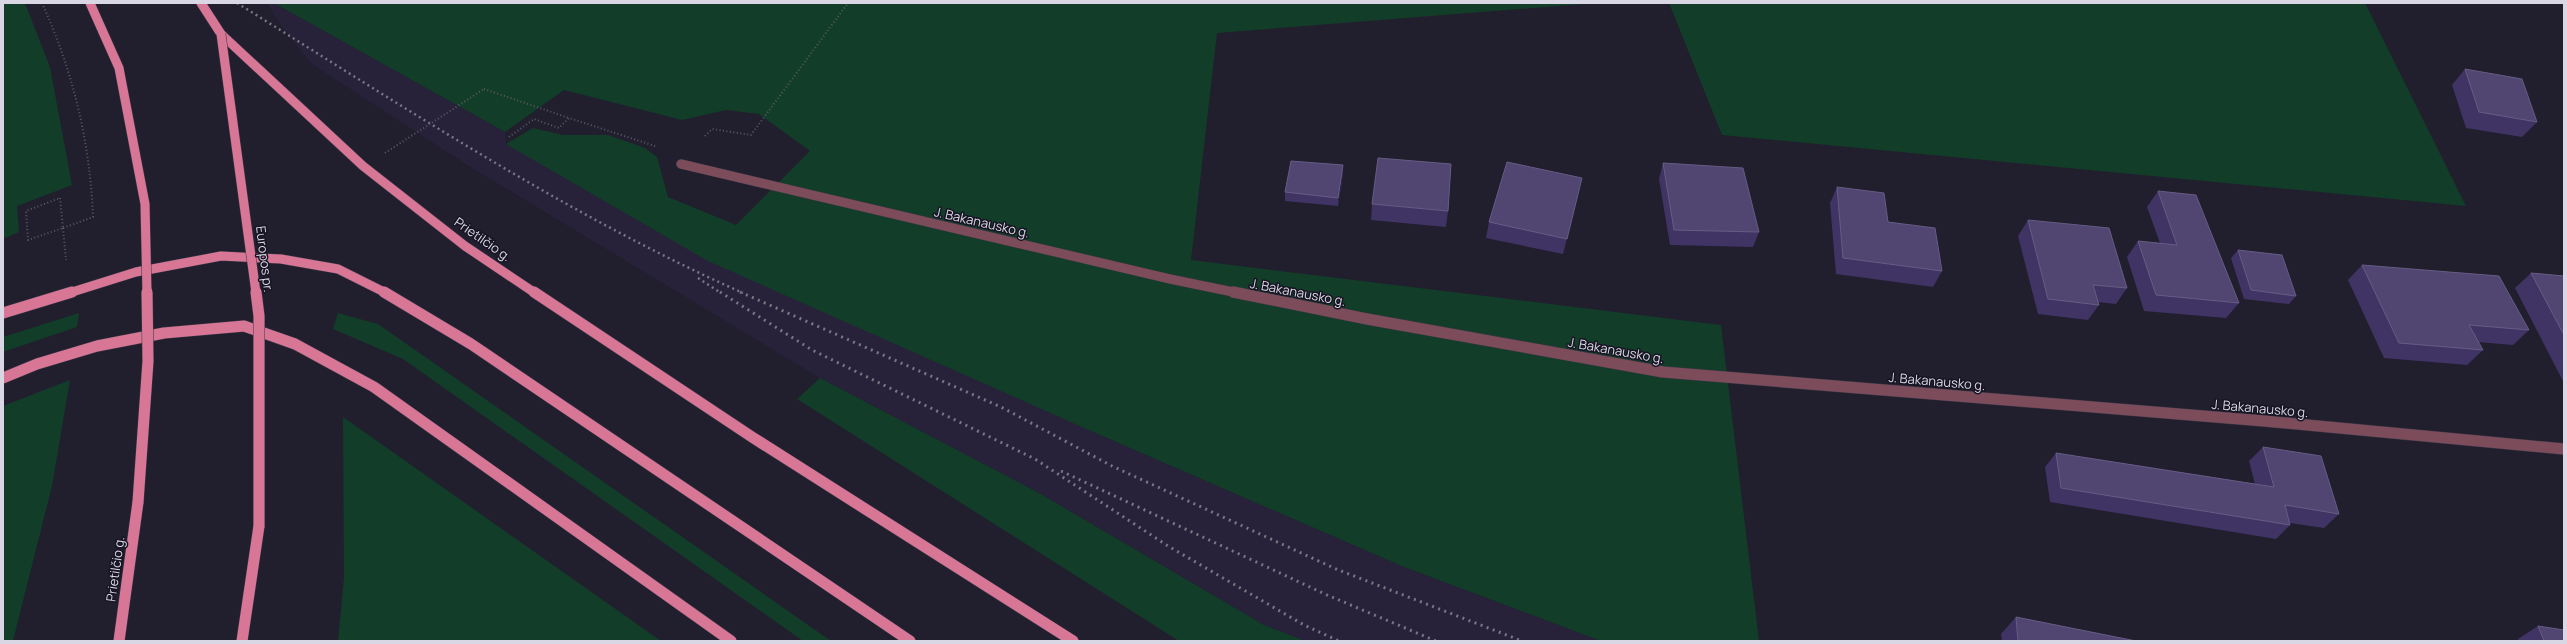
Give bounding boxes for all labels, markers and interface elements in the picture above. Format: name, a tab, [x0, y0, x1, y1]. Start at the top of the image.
street label: J. Bakanausko g.	[933, 202, 1031, 242]
street label: Prietilčio g.	[451, 213, 515, 265]
street label: Europos pr.	[252, 225, 278, 293]
street label: J. Bakanausko g.	[1249, 274, 1347, 310]
street label: J. Bakanausko g.	[1567, 333, 1665, 367]
street label: J. Bakanausko g.	[1888, 368, 1986, 394]
street label: J. Bakanausko g.	[2211, 395, 2309, 421]
street label: Prietilčio g.	[102, 535, 128, 603]

